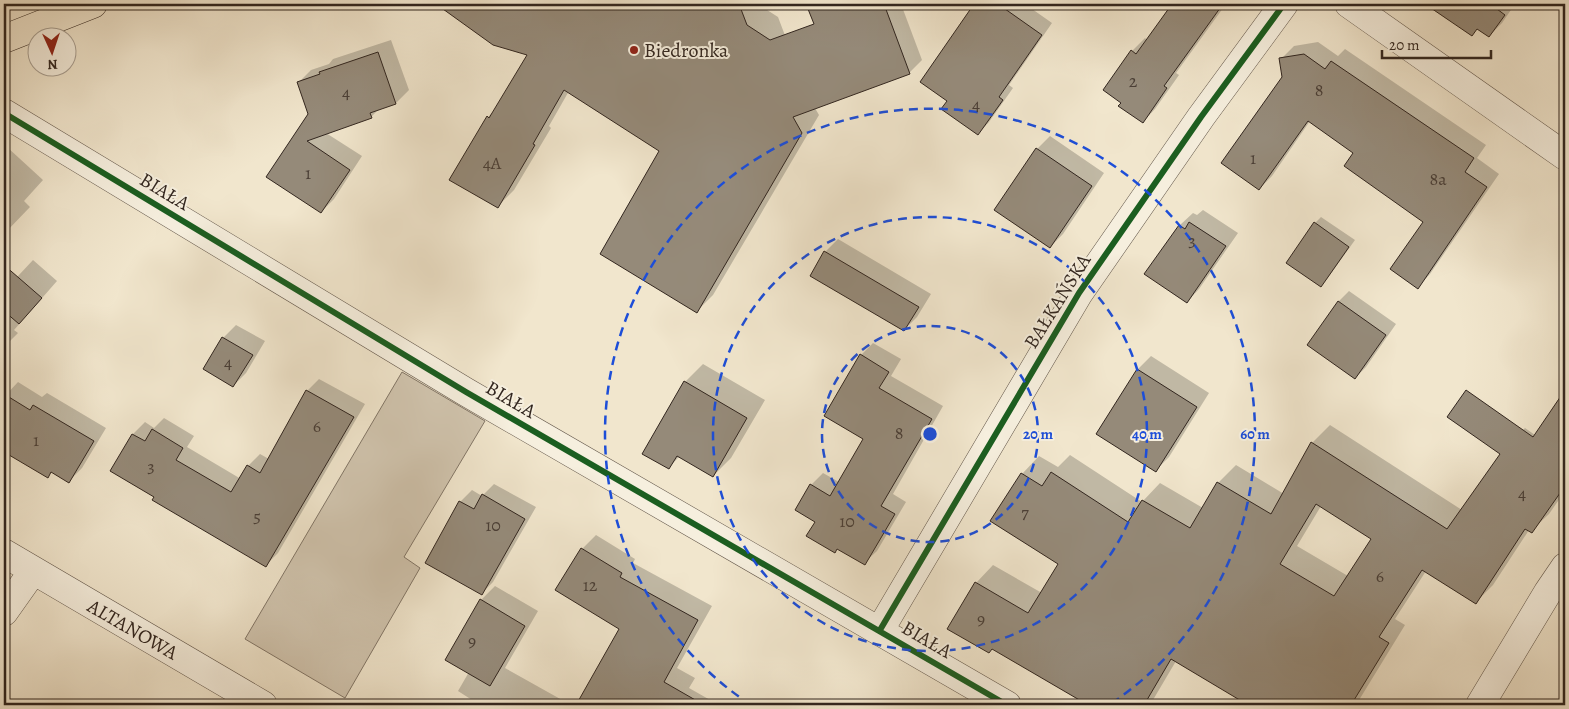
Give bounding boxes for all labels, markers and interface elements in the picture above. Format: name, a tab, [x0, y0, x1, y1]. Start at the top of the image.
north arrow	[28, 28, 78, 78]
scale bar	[1382, 28, 1490, 60]
text: 20 m	[1389, 35, 1420, 55]
place label: Biedronka	[644, 37, 729, 64]
marker: Biedronka	[628, 44, 640, 56]
text: N	[47, 55, 58, 74]
house number: 2	[1129, 69, 1138, 93]
house number: 8	[1315, 78, 1323, 102]
house number: 4	[342, 80, 350, 104]
house number: 4	[972, 92, 980, 116]
house number: 1	[1250, 146, 1256, 170]
house number: 4A	[483, 151, 502, 175]
house number: 1	[305, 161, 311, 185]
street label: BIAŁA	[135, 166, 195, 217]
house number: 8a	[1429, 167, 1447, 191]
house number: 3	[1188, 228, 1196, 252]
street label: BAŁKAŃSKA	[1018, 248, 1097, 354]
house number: 4	[224, 350, 232, 374]
street label: BIAŁA	[481, 374, 541, 425]
house number: 6	[313, 414, 321, 438]
house number: 8	[895, 421, 903, 445]
text: 20 m	[1023, 424, 1053, 444]
text: 40 m	[1132, 424, 1162, 444]
text: 60 m	[1240, 424, 1270, 444]
centre of rings	[921, 425, 939, 443]
house number: 1	[33, 428, 39, 452]
house number: 3	[147, 454, 155, 478]
house number: 4	[1518, 481, 1526, 505]
house number: 7	[1021, 500, 1029, 524]
house number: 5	[253, 504, 261, 528]
house number: 10	[839, 509, 855, 533]
house number: 10	[485, 513, 501, 537]
house number: 6	[1376, 564, 1384, 588]
house number: 12	[583, 573, 598, 597]
street label: ALTANOWA	[82, 592, 183, 666]
house number: 9	[977, 607, 985, 631]
street label: BIAŁA	[897, 614, 957, 665]
house number: 9	[468, 629, 476, 653]

